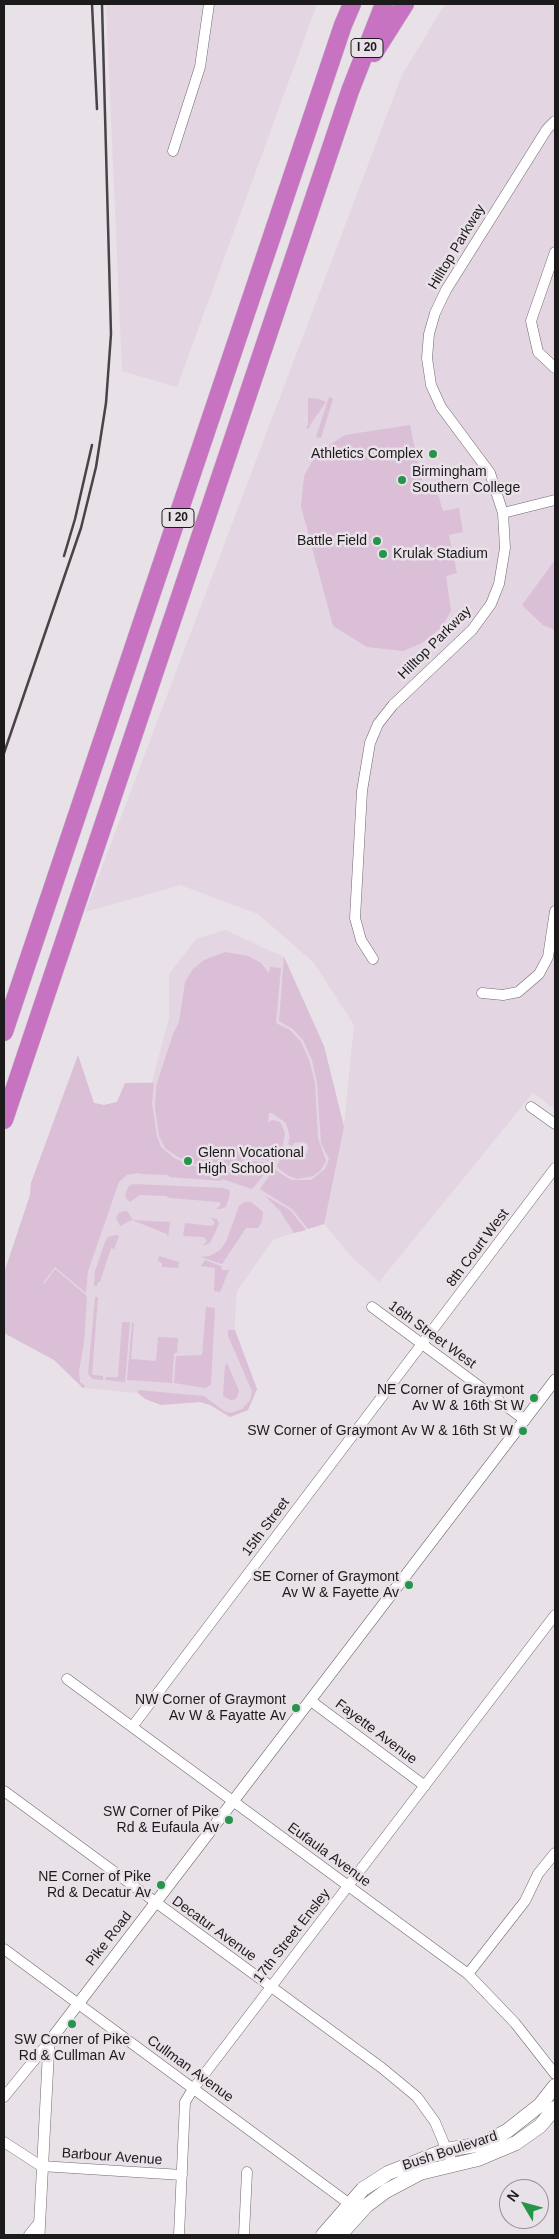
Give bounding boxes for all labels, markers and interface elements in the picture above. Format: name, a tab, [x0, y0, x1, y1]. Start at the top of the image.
road number: I 20	[351, 38, 383, 58]
street label: Hilltop Parkway	[425, 201, 489, 293]
place label: Athletics Complex	[311, 446, 423, 462]
marker: Athletics Complex	[427, 448, 439, 460]
place label: Birmingham Southern College	[412, 464, 520, 497]
marker: Birmingham Southern College	[396, 474, 408, 486]
road number: I 20	[162, 508, 194, 528]
place label: Battle Field	[297, 533, 367, 549]
marker: Battle Field	[371, 535, 383, 547]
place label: Krulak Stadium	[393, 546, 488, 562]
marker: Krulak Stadium	[377, 548, 389, 560]
street label: Hilltop Parkway	[395, 603, 475, 683]
place label: Glenn Vocational High School	[198, 1145, 304, 1178]
marker: Glenn Vocational High School	[182, 1155, 194, 1167]
street label: 8th Court West	[443, 1206, 513, 1290]
street label: 16th Street West	[385, 1298, 479, 1372]
place label: NE Corner of Graymont Av W & 16th St W	[377, 1382, 524, 1414]
marker: NE Corner of Graymont Av W & 16th St W	[528, 1392, 540, 1404]
place label: SW Corner of Graymont Av W & 16th St W	[247, 1423, 513, 1439]
marker: SW Corner of Graymont Av W & 16th St W	[517, 1425, 529, 1437]
street label: 15th Street	[239, 1495, 293, 1559]
place label: SE Corner of Graymont Av W & Fayette Av	[253, 1569, 399, 1601]
marker: SE Corner of Graymont Av W & Fayette Av	[403, 1579, 415, 1591]
place label: NW Corner of Graymont Av W & Fayatte Av	[135, 1692, 286, 1724]
street label: Fayette Avenue	[332, 1696, 420, 1768]
marker: NW Corner of Graymont Av W & Fayatte Av	[290, 1702, 302, 1714]
place label: SW Corner of Pike Rd & Eufaula Av	[103, 1804, 219, 1836]
marker: SW Corner of Pike Rd & Eufaula Av	[223, 1814, 235, 1826]
street label: Eufaula Avenue	[284, 1819, 374, 1891]
place label: NE Corner of Pike Rd & Decatur Av	[38, 1869, 151, 1901]
marker: NE Corner of Pike Rd & Decatur Av	[155, 1879, 167, 1891]
street label: 17th Street Ensley	[250, 1886, 334, 1986]
street label: Decatur Avenue	[169, 1893, 259, 1965]
street label: Pike Road	[82, 1908, 136, 1970]
marker: SW Corner of Pike Rd & Cullman Av	[66, 2018, 78, 2030]
place label: SW Corner of Pike Rd & Cullman Av	[14, 2032, 130, 2064]
street label: Cullman Avenue	[144, 2032, 236, 2106]
street label: Bush Boulevard	[400, 2128, 500, 2174]
street label: Barbour Avenue	[61, 2145, 163, 2169]
north arrow	[499, 2179, 549, 2229]
text: N	[503, 2187, 522, 2204]

